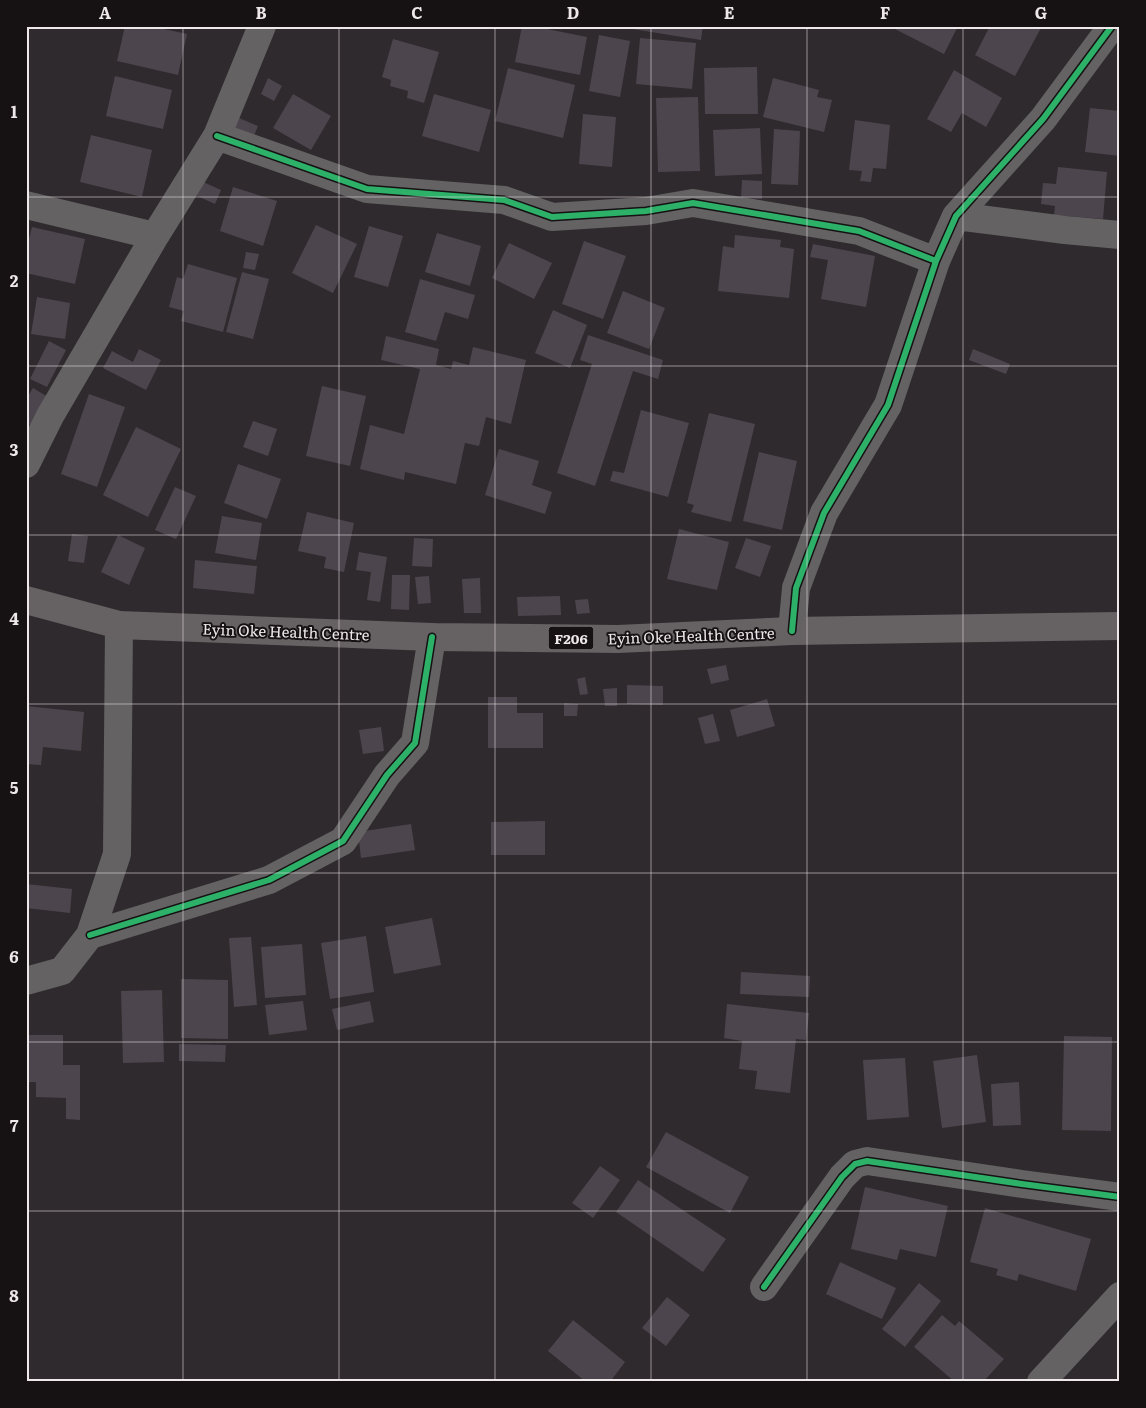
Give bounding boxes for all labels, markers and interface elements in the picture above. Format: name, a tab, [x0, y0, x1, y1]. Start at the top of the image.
text: A	[99, 0, 111, 24]
text: B	[255, 0, 267, 24]
text: C	[411, 0, 423, 24]
text: D	[567, 0, 579, 24]
text: E	[724, 0, 735, 24]
text: F	[880, 0, 890, 24]
text: G	[1035, 0, 1047, 24]
text: 1	[11, 99, 18, 123]
text: 2	[10, 268, 19, 292]
text: 3	[10, 437, 19, 461]
text: 4	[9, 606, 19, 630]
street label: Eyin Oke Health Centre	[202, 617, 370, 645]
street label: Eyin Oke Health Centre	[607, 621, 775, 649]
road number: F206	[548, 626, 594, 650]
text: 5	[10, 775, 19, 799]
text: 6	[9, 944, 19, 968]
text: 7	[10, 1113, 19, 1137]
text: 8	[9, 1283, 19, 1307]

